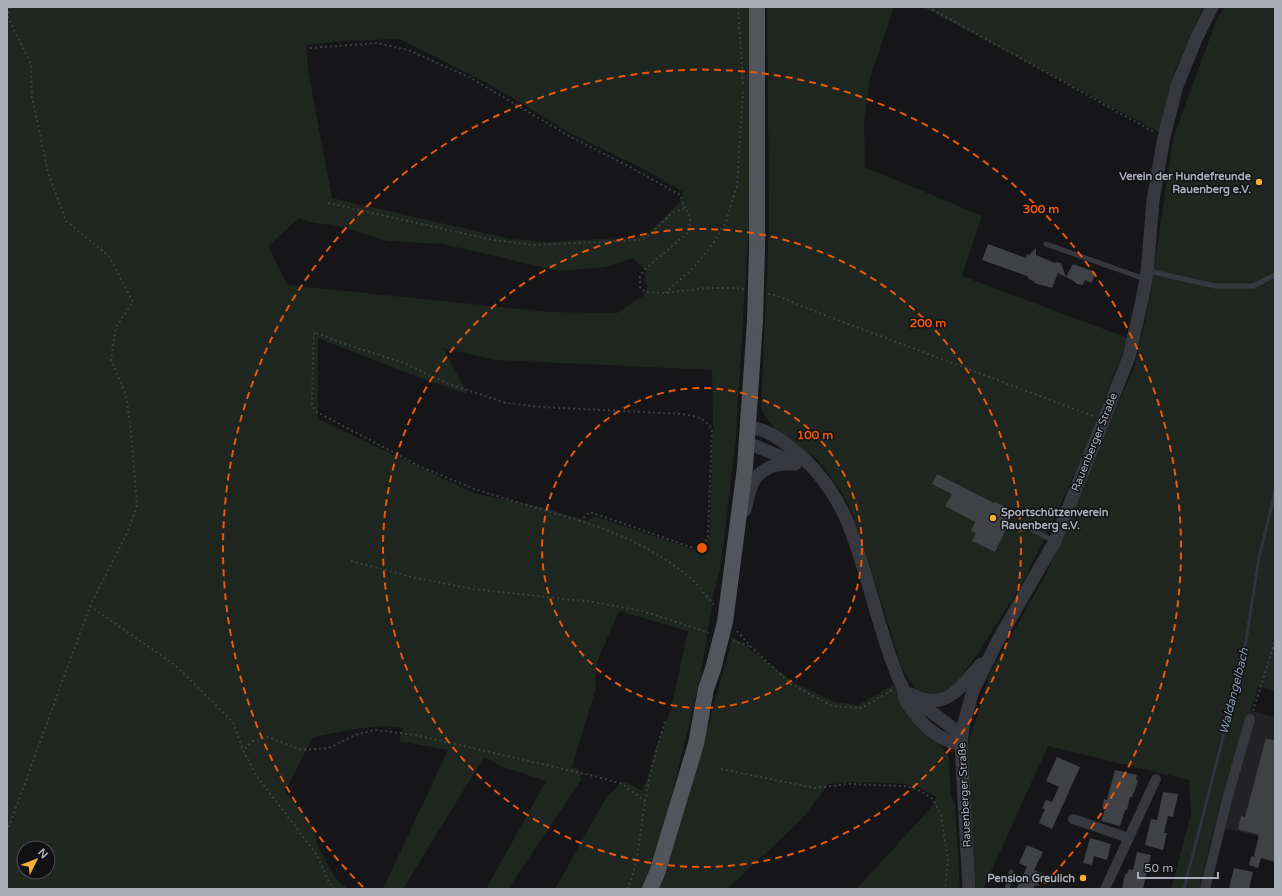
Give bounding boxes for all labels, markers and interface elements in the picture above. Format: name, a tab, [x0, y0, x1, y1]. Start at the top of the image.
place label: Verein der Hundefreunde Rauenberg e.V.	[1119, 170, 1252, 197]
marker: Verein der Hundefreunde Rauenberg e.V.	[1254, 177, 1264, 187]
text: 300 m	[1023, 202, 1059, 216]
text: 200 m	[910, 316, 946, 330]
street label: Rauenberger Straße	[1069, 391, 1120, 493]
text: 100 m	[797, 428, 833, 442]
place label: Sportschützenverein Rauenberg e.V.	[1001, 506, 1109, 533]
marker: Sportschützenverein Rauenberg e.V.	[988, 513, 998, 523]
centre of rings	[695, 541, 709, 555]
water label: Waldangelbach	[1217, 646, 1252, 736]
street label: Rauenberger Straße	[955, 742, 974, 848]
north arrow	[16, 840, 56, 880]
text: N	[35, 846, 51, 861]
scale bar	[1138, 854, 1218, 880]
text: 50 m	[1144, 861, 1173, 875]
place label: Pension Greulich	[987, 872, 1075, 885]
marker: Pension Greulich	[1078, 873, 1088, 883]

